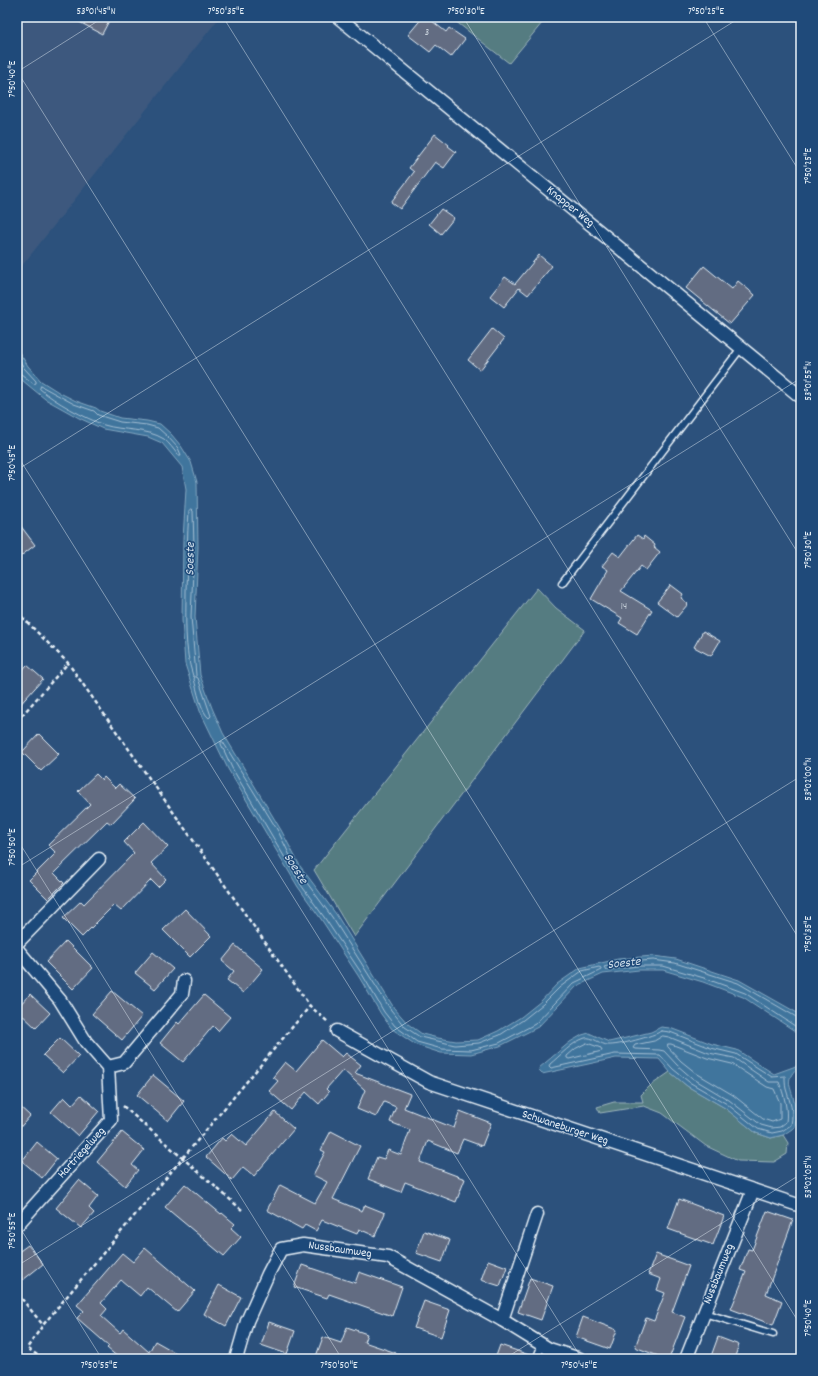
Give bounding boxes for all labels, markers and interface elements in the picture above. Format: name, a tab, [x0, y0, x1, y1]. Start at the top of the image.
text: 53°01'45"N	[76, 5, 116, 19]
text: 7°50'35"E	[208, 5, 245, 19]
text: 7°50'30"E	[447, 5, 485, 19]
text: 7°50'25"E	[688, 5, 725, 19]
house number: 3	[425, 26, 429, 40]
text: 7°50'40"E	[6, 60, 20, 97]
text: 7°50'25"E	[802, 147, 816, 184]
street label: Knapper Weg	[542, 182, 598, 232]
text: 53°01'55"N	[802, 361, 816, 401]
text: 7°50'45"E	[6, 445, 20, 481]
text: 7°50'30"E	[802, 531, 816, 569]
water label: Soeste	[181, 541, 201, 576]
house number: 14	[621, 600, 627, 614]
text: 53°02'00"N	[802, 757, 816, 801]
text: 7°50'50"E	[6, 828, 20, 866]
water label: Soeste	[278, 850, 313, 889]
text: 7°50'35"E	[802, 915, 816, 952]
water label: Soeste	[606, 953, 643, 975]
street label: Schwaneburger Weg	[520, 1106, 610, 1150]
street label: Hartriegelweg	[54, 1123, 110, 1183]
text: 53°02'05"N	[802, 1156, 816, 1198]
text: 7°50'55"E	[6, 1212, 20, 1249]
street label: Nussbaumweg	[307, 1237, 373, 1263]
street label: Nussbaumweg	[699, 1241, 739, 1307]
text: 7°50'40"E	[802, 1299, 816, 1336]
text: 7°50'55"E	[81, 1359, 118, 1373]
text: 7°50'50"E	[320, 1359, 358, 1373]
text: 7°50'45"E	[561, 1359, 597, 1373]

